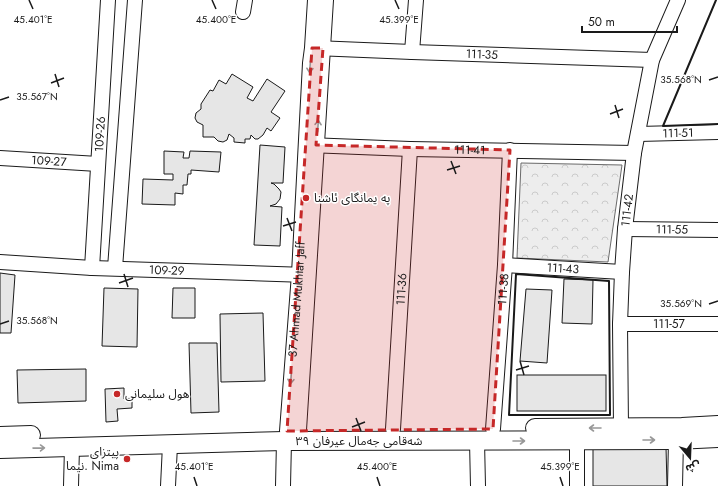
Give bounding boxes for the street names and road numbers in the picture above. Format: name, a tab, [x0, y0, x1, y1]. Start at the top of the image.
street label: 111-35	[466, 45, 498, 64]
street label: 109-26	[90, 116, 110, 153]
street label: 111-51	[662, 124, 694, 142]
street label: 111-41	[454, 141, 486, 159]
street label: 109-27	[31, 151, 68, 171]
street label: 111-42	[616, 193, 638, 228]
street label: 111-55	[656, 220, 688, 239]
street label: 37 Ahmad Mukhtar Jaff	[284, 241, 310, 358]
street label: 111-43	[546, 259, 580, 278]
street label: 109-29	[149, 261, 185, 280]
street label: 111-36	[392, 273, 411, 306]
street label: 111-38	[493, 273, 513, 306]
street label: 111-57	[653, 315, 686, 333]
street label: شەقامی جەمال عیرفان ٣٩	[296, 432, 422, 450]

